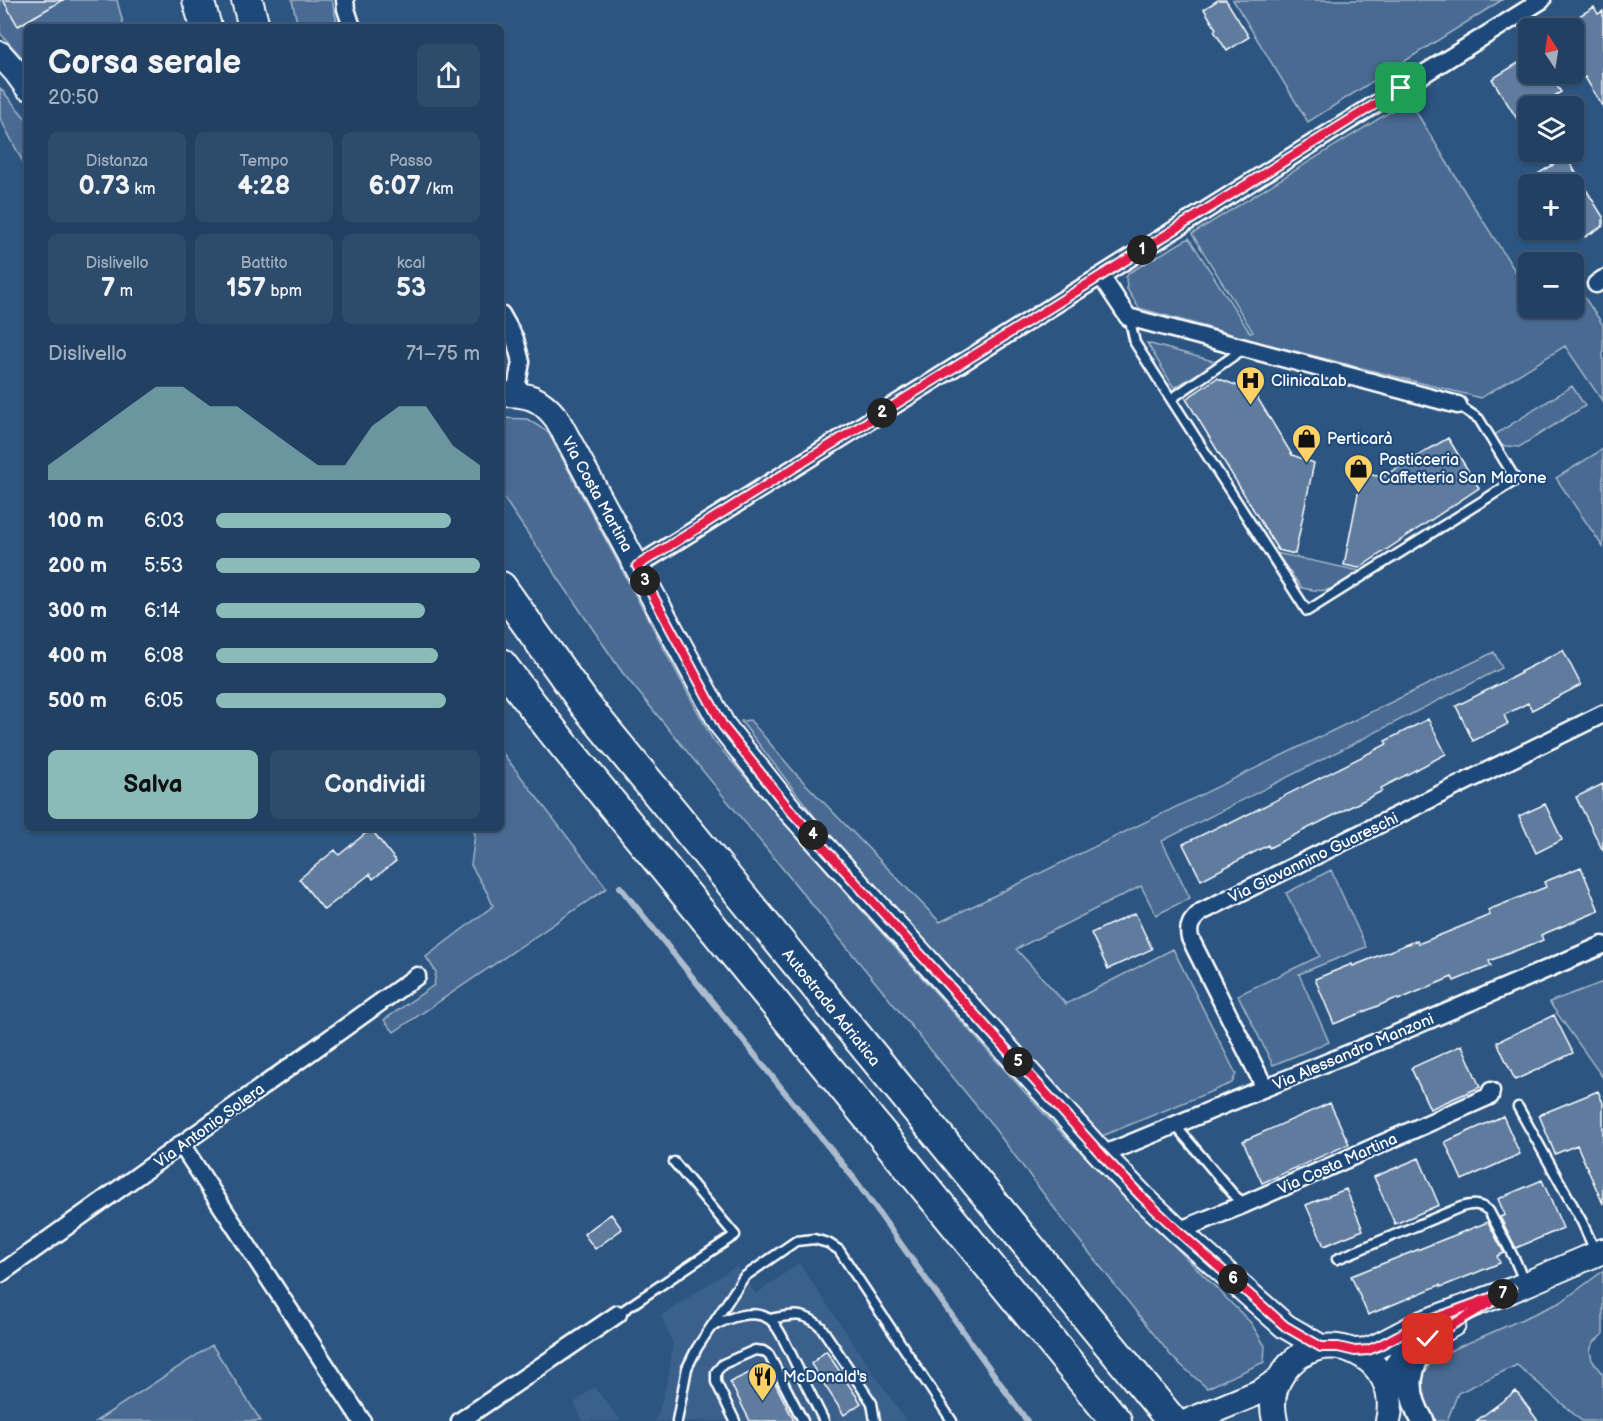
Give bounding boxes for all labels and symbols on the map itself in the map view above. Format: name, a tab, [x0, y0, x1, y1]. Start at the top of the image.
north arrow	[1518, 18, 1584, 84]
pin	[1375, 62, 1426, 113]
pin: 1	[1127, 235, 1157, 265]
hospital icon: ClinicaLab	[1234, 364, 1266, 406]
place label: ClinicaLab	[1271, 372, 1347, 391]
pin: 2	[867, 398, 897, 428]
shop icon: Perticarà	[1290, 422, 1322, 464]
place label: Perticarà	[1327, 430, 1393, 449]
street label: Via Costa Martina	[557, 434, 636, 556]
place label: Pasticceria Caffetteria San Marone	[1379, 451, 1547, 488]
shop icon: Pasticceria Caffetteria San Marone	[1342, 452, 1374, 494]
pin: 3	[630, 566, 660, 596]
street label: Via Giovannino Guareschi	[1226, 809, 1402, 908]
pin: 4	[798, 820, 828, 850]
street label: Autostrada Adriatica	[778, 945, 884, 1070]
street label: Via Alessandro Manzoni	[1270, 1010, 1437, 1095]
pin: 5	[1003, 1047, 1033, 1077]
street label: Via Antonio Solera	[151, 1080, 269, 1173]
street label: Via Costa Martina	[1275, 1130, 1400, 1199]
pin: 6	[1218, 1264, 1248, 1294]
pin: 7	[1488, 1279, 1518, 1309]
pin	[1402, 1313, 1453, 1364]
restaurant icon: McDonald's	[746, 1360, 778, 1402]
place label: McDonald's	[783, 1368, 867, 1387]

